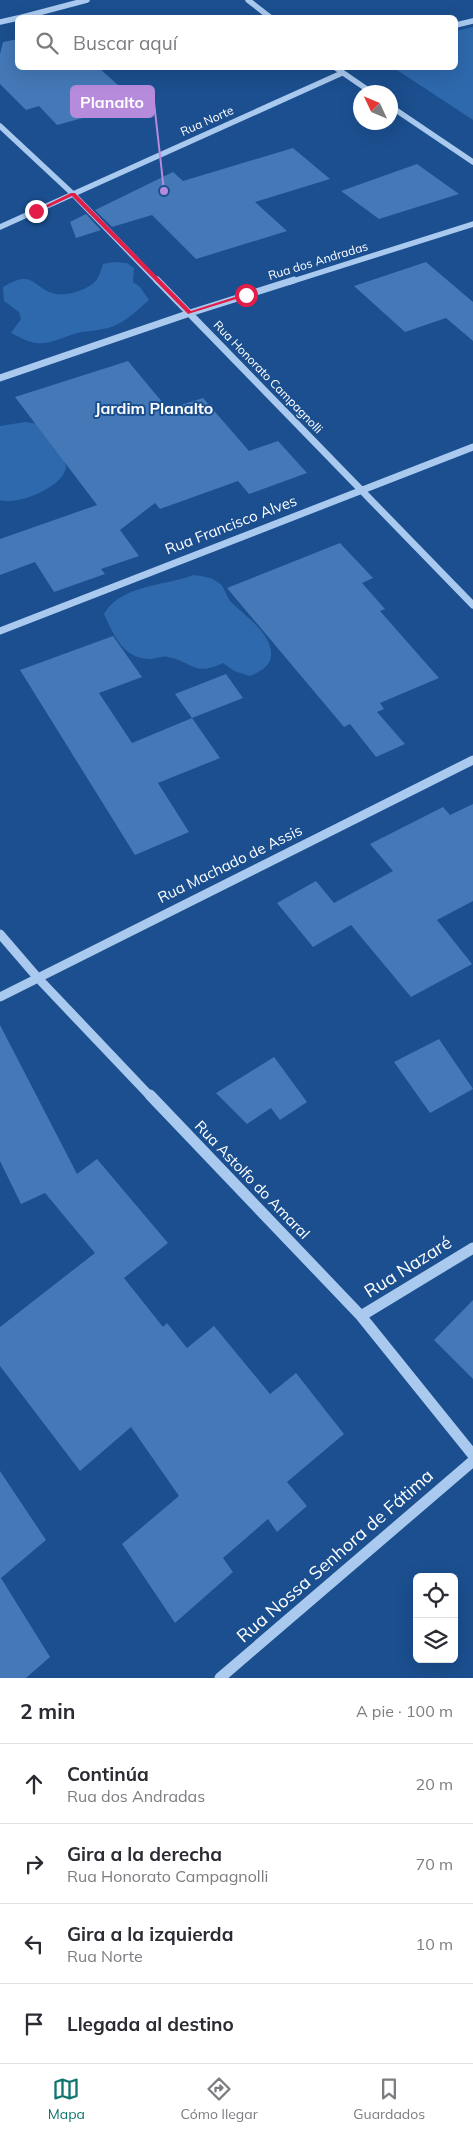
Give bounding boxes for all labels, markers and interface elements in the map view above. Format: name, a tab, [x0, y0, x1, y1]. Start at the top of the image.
search box	[15, 15, 458, 70]
icon: search	[33, 29, 61, 57]
text: Buscar aquí	[73, 31, 177, 55]
north arrow	[353, 85, 398, 130]
callout: Planalto	[71, 86, 154, 117]
text: Planalto	[80, 92, 144, 112]
street label: Rua Norte	[178, 102, 236, 139]
route end	[25, 200, 48, 223]
street label: Rua dos Andradas	[266, 238, 370, 283]
route start	[235, 284, 258, 307]
street label: Rua Honorato Campagnolli	[211, 317, 326, 436]
district label: Jardim Planalto	[95, 398, 213, 418]
street label: Rua Francisco Alves	[162, 491, 299, 558]
street label: Rua Machado de Assis	[154, 820, 305, 907]
street label: Rua Astolfo do Amaral	[191, 1116, 314, 1243]
street label: Rua Nazaré	[360, 1231, 456, 1303]
street label: Rua Nossa Senhora de Fátima	[232, 1464, 438, 1647]
map controls	[413, 1573, 458, 1663]
button: locate	[413, 1573, 458, 1618]
button: layers	[413, 1618, 458, 1663]
text: 2 min	[20, 1698, 75, 1724]
text: A pie · 100 m	[356, 1701, 453, 1721]
text: Continúa	[67, 1762, 149, 1786]
icon: ahead	[20, 1770, 48, 1798]
text: 20 m	[416, 1774, 453, 1794]
text: Rua dos Andradas	[67, 1786, 205, 1806]
text: Gira a la derecha	[67, 1842, 222, 1866]
icon: right	[20, 1850, 48, 1878]
text: 70 m	[416, 1854, 453, 1874]
text: Rua Honorato Campagnolli	[67, 1866, 268, 1886]
text: Gira a la izquierda	[67, 1922, 233, 1946]
icon: left	[20, 1930, 48, 1958]
text: 10 m	[416, 1934, 453, 1954]
text: Rua Norte	[67, 1946, 143, 1966]
icon: arrive	[20, 2010, 48, 2038]
text: Llegada al destino	[67, 2012, 234, 2036]
tab: Mapa	[48, 2075, 85, 2123]
tab: Cómo llegar	[181, 2075, 258, 2123]
tab: Guardados	[353, 2075, 425, 2123]

